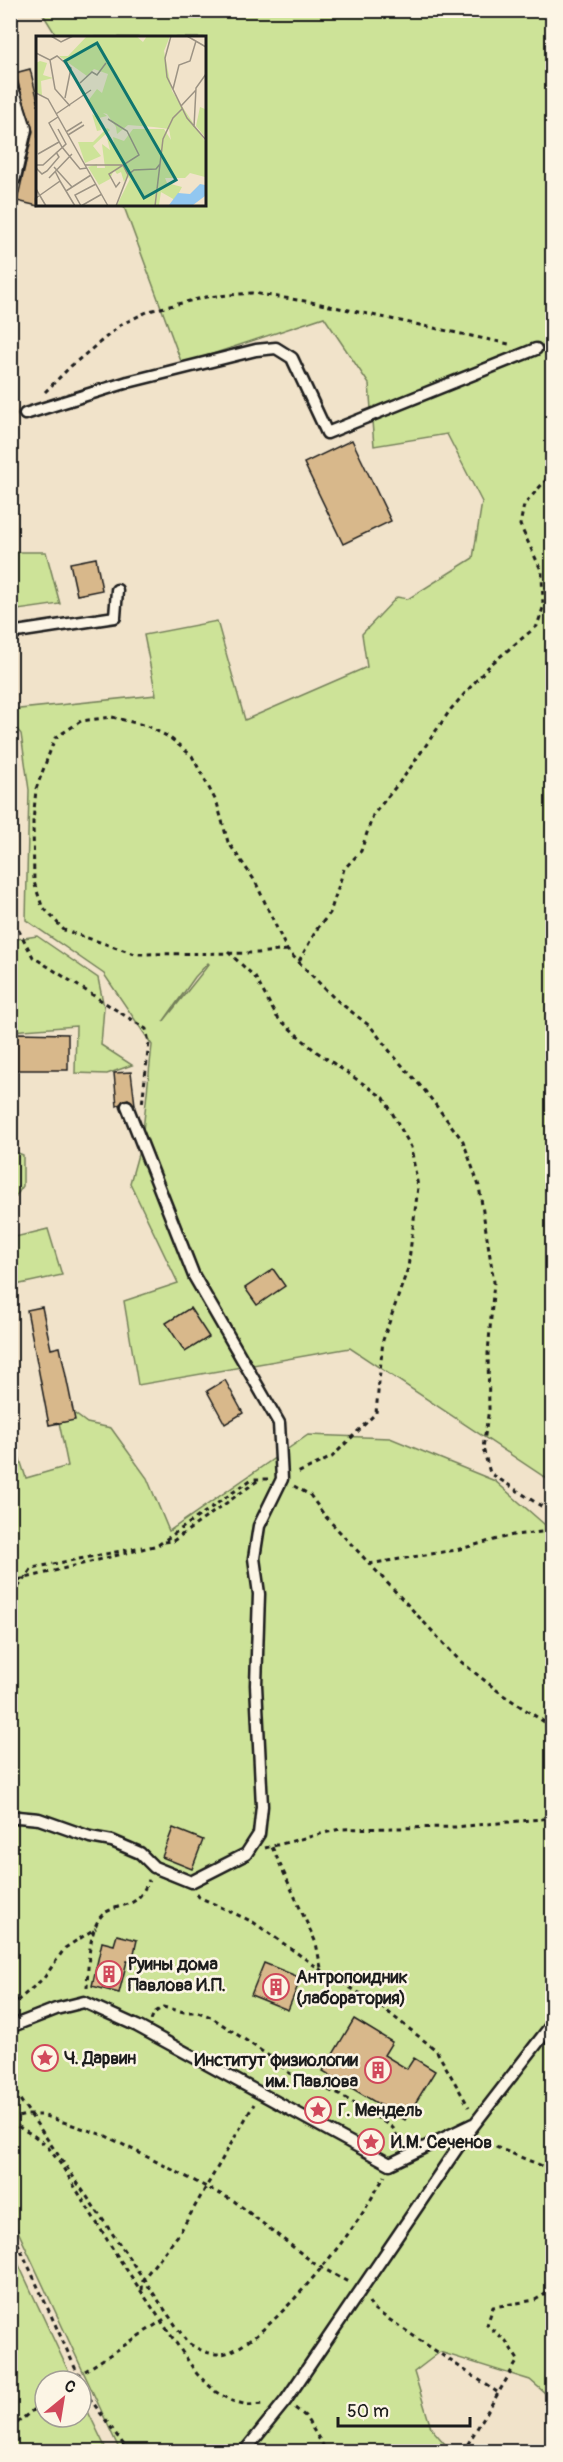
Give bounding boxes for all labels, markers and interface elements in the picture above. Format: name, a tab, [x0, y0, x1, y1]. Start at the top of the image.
inset map	[36, 36, 206, 206]
place label: Руины дома Павлова И.П.	[128, 1953, 226, 1997]
building icon: Руины дома Павлова И.П.	[94, 1959, 124, 1989]
place label: Антропоидник (лаборатория)	[296, 1966, 408, 2010]
building icon: Антропоидник (лаборатория)	[261, 1972, 291, 2002]
place icon: Ч. Дарвин	[30, 2043, 60, 2073]
place label: Ч. Дарвин	[64, 2047, 136, 2070]
place label: Институт физиологии им. Павлова	[194, 2049, 359, 2093]
building icon: Институт физиологии им. Павлова	[363, 2055, 393, 2085]
place icon: Г. Мендель	[303, 2095, 333, 2125]
place label: Г. Мендель	[338, 2099, 423, 2122]
place icon: И.М. Сеченов	[356, 2127, 386, 2157]
place label: И.М. Сеченов	[391, 2131, 492, 2154]
north arrow	[33, 2369, 93, 2429]
text: С	[61, 2376, 79, 2398]
scale bar	[338, 2390, 470, 2428]
text: 50 m	[347, 2400, 389, 2423]

